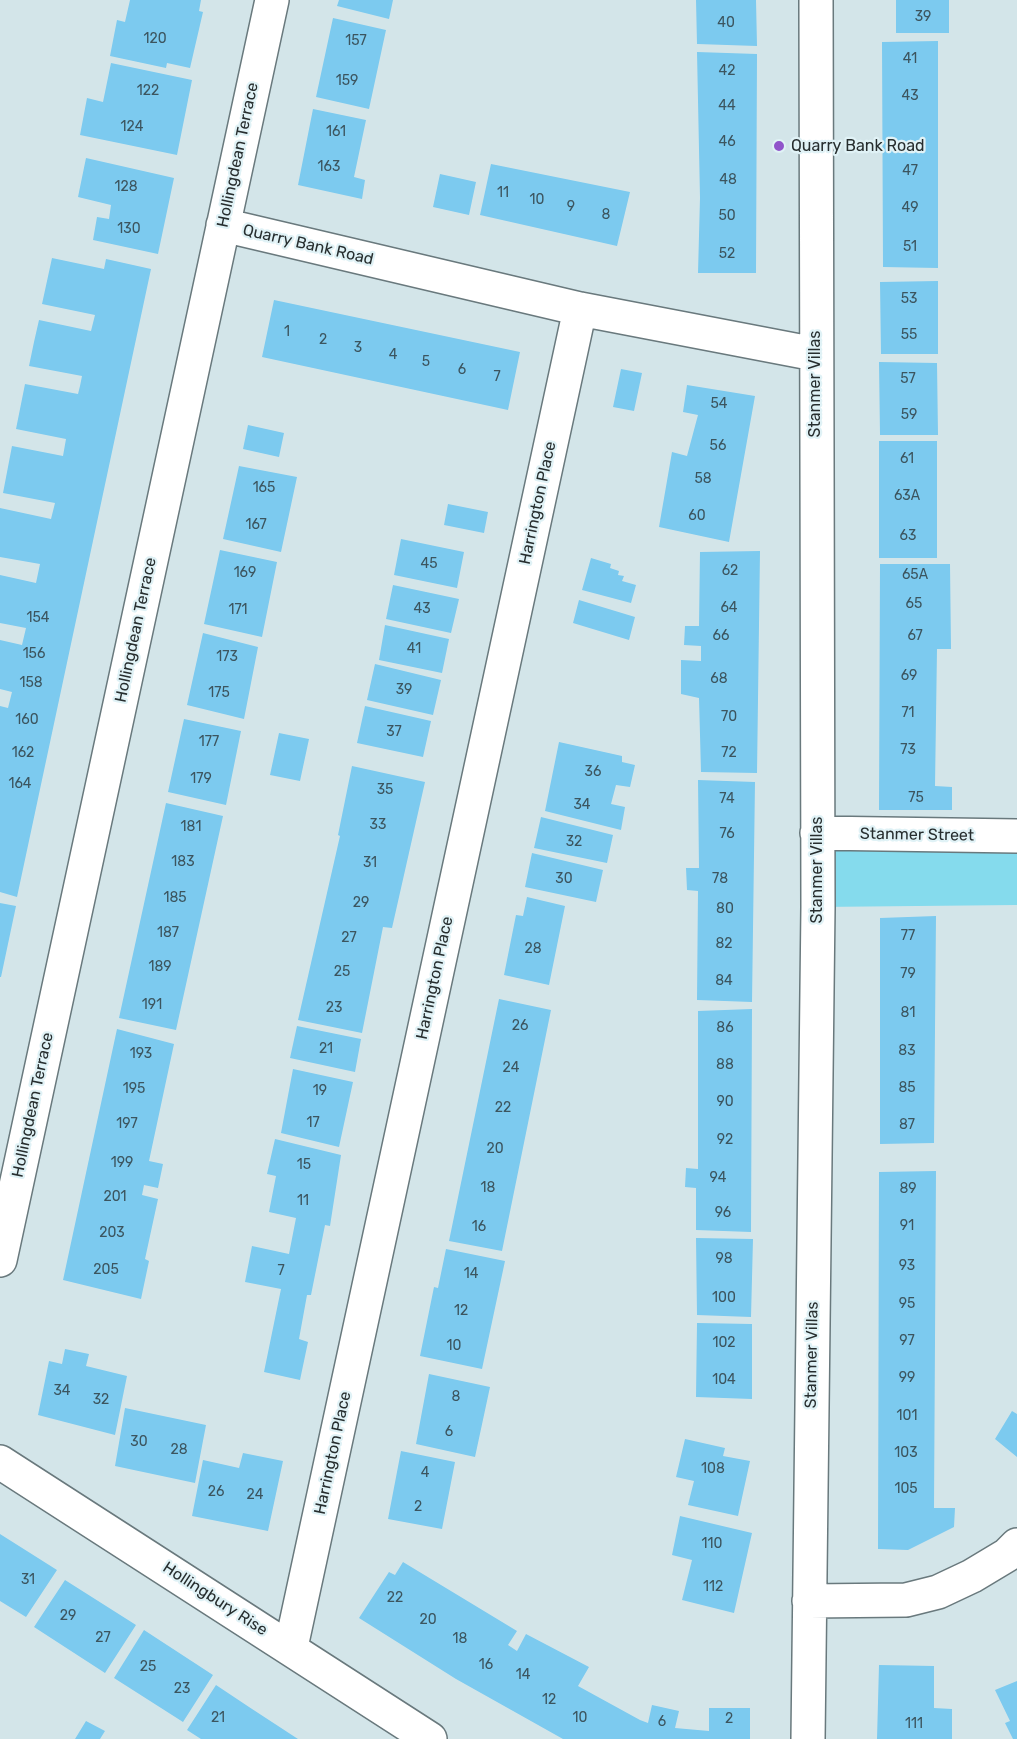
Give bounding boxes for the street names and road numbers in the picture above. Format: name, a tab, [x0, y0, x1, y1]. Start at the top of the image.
street label: Hollingdean Terrace	[213, 81, 263, 229]
street label: Quarry Bank Road	[241, 221, 375, 269]
street label: Stanmer Villas	[805, 331, 825, 437]
street label: Harrington Place	[516, 440, 560, 566]
street label: Hollingdean Terrace	[111, 556, 161, 704]
street label: Stanmer Villas	[807, 817, 827, 923]
street label: Stanmer Street	[860, 824, 974, 846]
street label: Harrington Place	[413, 915, 457, 1041]
street label: Hollingdean Terrace	[8, 1031, 58, 1179]
street label: Stanmer Villas	[801, 1301, 823, 1409]
street label: Harrington Place	[311, 1390, 355, 1516]
street label: Hollingbury Rise	[159, 1558, 271, 1640]

